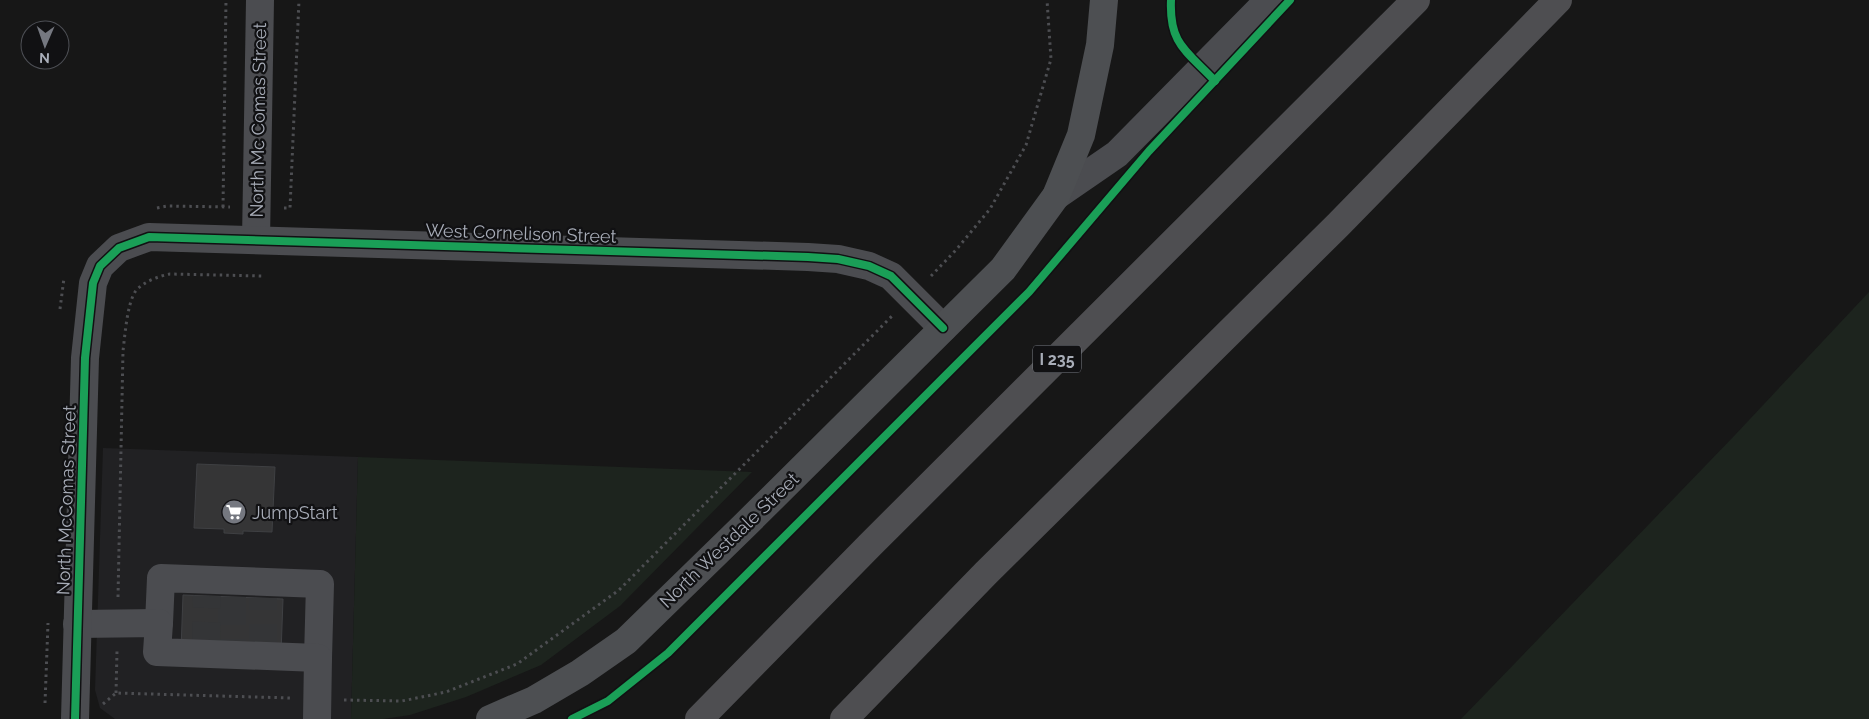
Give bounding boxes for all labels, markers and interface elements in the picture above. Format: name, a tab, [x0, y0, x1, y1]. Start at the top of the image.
north arrow	[20, 20, 70, 70]
street label: North Mc Comas Street	[246, 23, 270, 217]
text: N	[39, 50, 50, 66]
street label: West Cornelison Street	[425, 219, 617, 247]
road number: I 235	[1033, 346, 1081, 372]
street label: North McComas Street	[52, 405, 80, 595]
street label: North Westdale Street	[655, 468, 803, 612]
supermarket icon: JumpStart	[221, 499, 247, 525]
place label: JumpStart	[252, 502, 338, 523]

